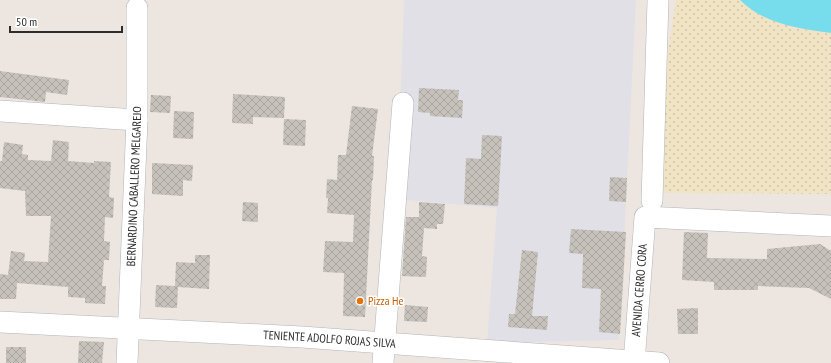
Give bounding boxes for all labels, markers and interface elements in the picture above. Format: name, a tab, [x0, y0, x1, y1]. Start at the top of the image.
scale bar	[10, 8, 122, 34]
text: 50 m	[16, 14, 37, 29]
street label: BERNARDINO CABALLERO MELGAREJO	[123, 106, 144, 267]
street label: AVENIDA CERRO CORA	[628, 243, 650, 337]
place label: Pizza He	[368, 293, 403, 308]
marker: Pizza He	[355, 296, 365, 306]
street label: TENIENTE ADOLFO ROJAS SILVA	[263, 327, 397, 351]

